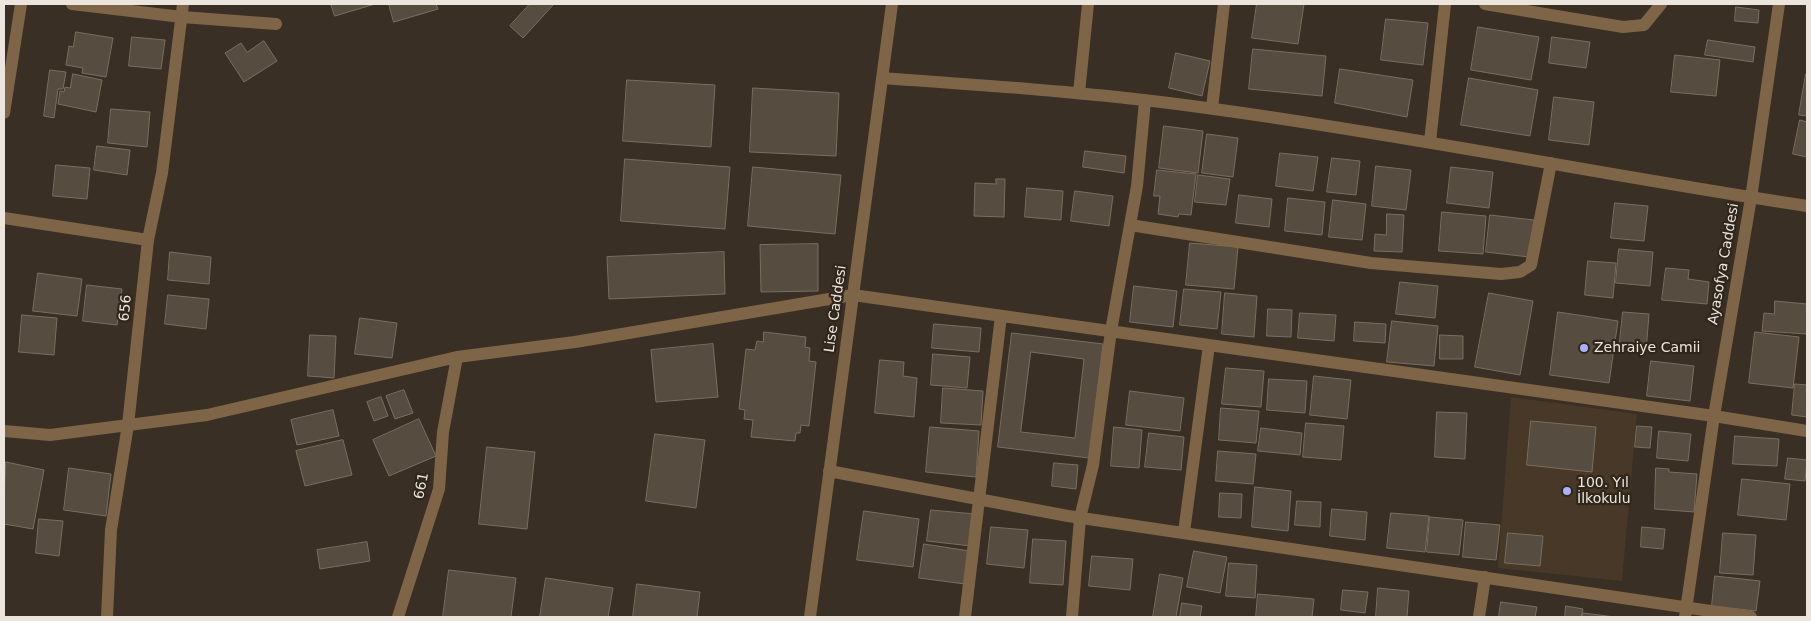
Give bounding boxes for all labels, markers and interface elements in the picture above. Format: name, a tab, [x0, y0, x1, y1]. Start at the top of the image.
street label: Ayasofya Caddesi	[1705, 202, 1743, 326]
street label: Lise Caddesi	[822, 264, 850, 354]
street label: 656	[116, 294, 136, 322]
place label: Zehraiye Camii	[1594, 340, 1700, 356]
marker: Zehraiye Camii	[1578, 342, 1590, 354]
street label: 661	[411, 471, 433, 501]
place label: 100. Yıl İlkokulu	[1577, 475, 1631, 508]
marker: 100. Yıl İlkokulu	[1561, 485, 1573, 497]

